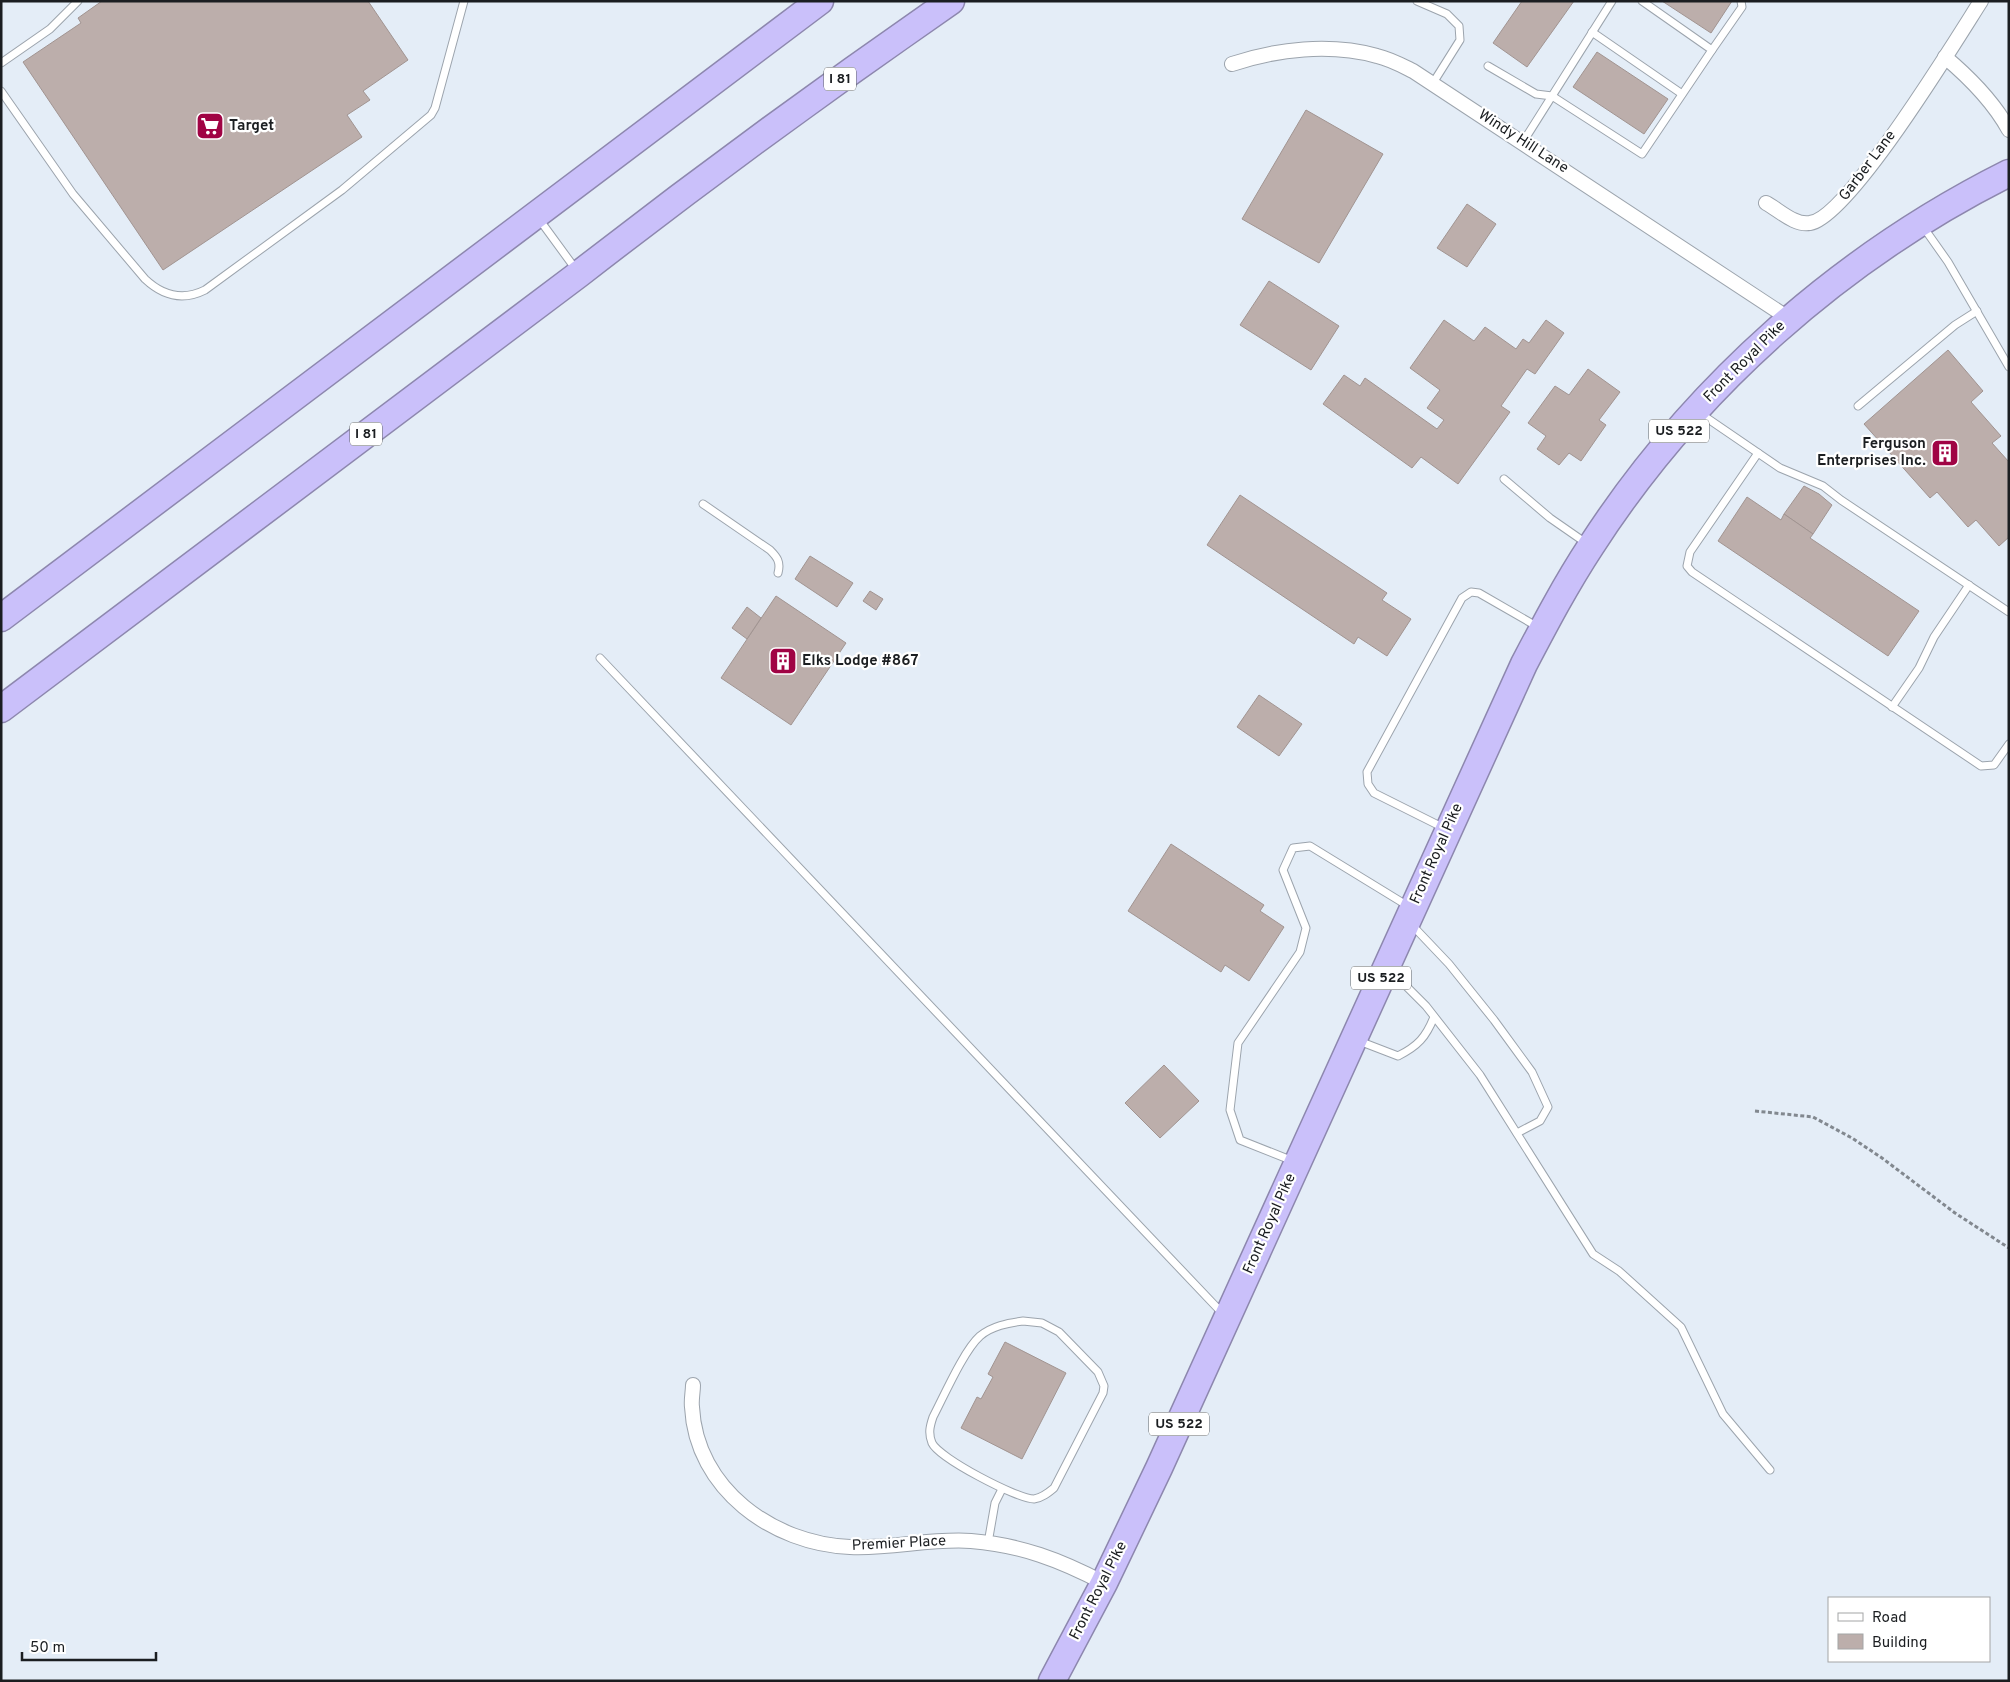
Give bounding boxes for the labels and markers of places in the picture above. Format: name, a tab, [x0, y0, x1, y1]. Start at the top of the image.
supermarket icon: Target	[195, 111, 225, 141]
place label: Target	[229, 117, 274, 136]
place label: Ferguson Enterprises Inc.	[1817, 435, 1926, 471]
building icon: Ferguson Enterprises Inc.	[1930, 438, 1960, 468]
building icon: Elks Lodge #867	[768, 646, 798, 676]
place label: Elks Lodge #867	[802, 652, 919, 671]

